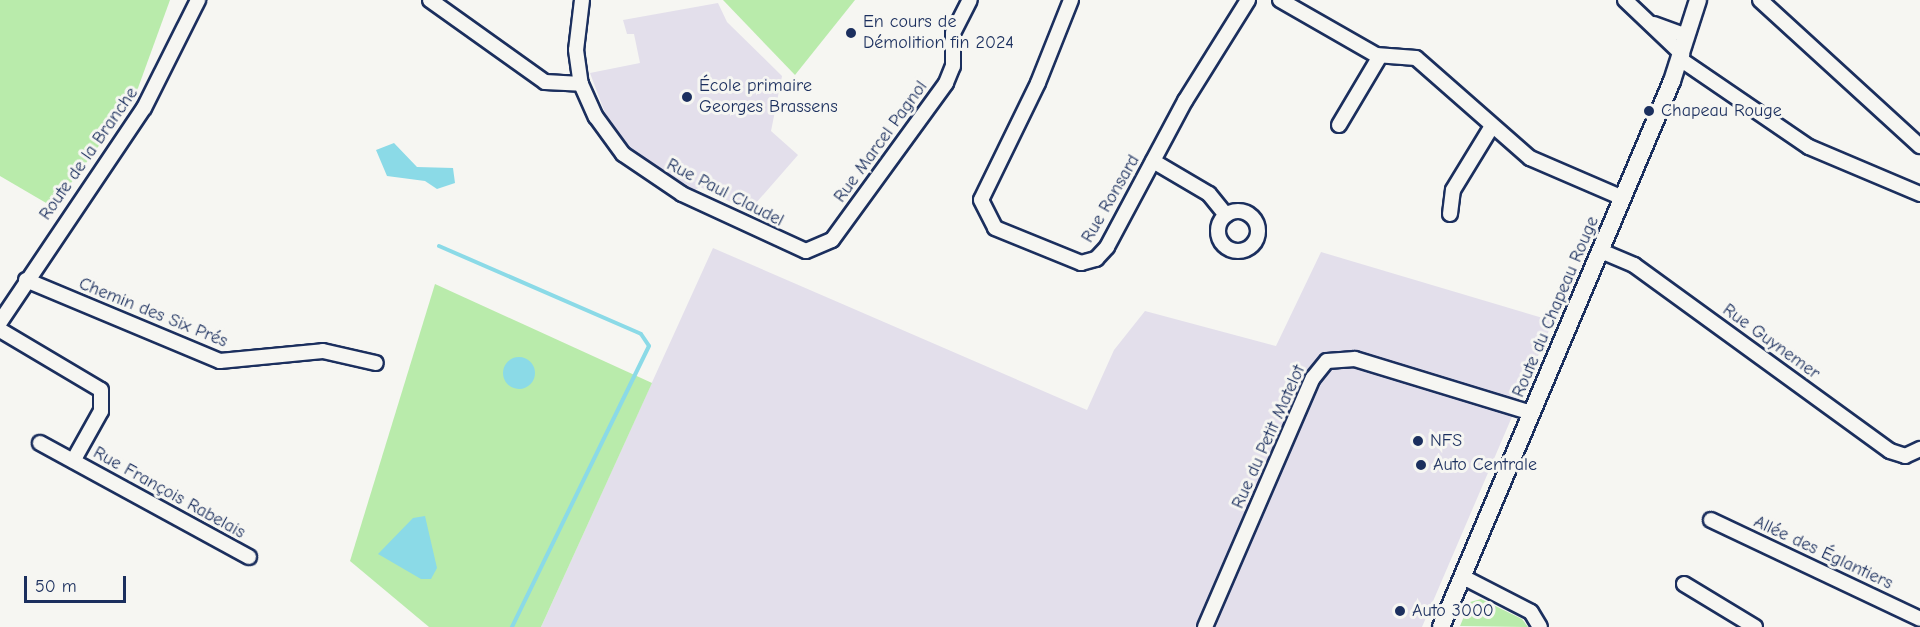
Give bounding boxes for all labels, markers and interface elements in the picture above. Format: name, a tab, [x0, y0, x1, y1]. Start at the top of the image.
place label: En cours de Démolition fin 2024	[863, 12, 1014, 54]
marker: En cours de Démolition fin 2024	[844, 26, 858, 40]
place label: École primaire Georges Brassens	[699, 76, 838, 118]
street label: Rue Marcel Pagnol	[830, 77, 932, 207]
street label: Route de la Branche	[35, 83, 143, 225]
marker: École primaire Georges Brassens	[680, 90, 694, 104]
place label: Chapeau Rouge	[1661, 100, 1782, 122]
marker: Chapeau Rouge	[1642, 104, 1656, 118]
street label: Rue Ronsard	[1077, 151, 1145, 247]
street label: Rue Paul Claudel	[663, 154, 787, 232]
street label: Route du Chapeau Rouge	[1508, 213, 1604, 401]
street label: Chemin des Six Prés	[75, 273, 231, 353]
street label: Rue Guynemer	[1718, 299, 1824, 385]
street label: Rue du Petit Matelot	[1228, 362, 1310, 512]
place label: NFS	[1430, 430, 1462, 452]
marker: NFS	[1411, 434, 1425, 448]
street label: Rue François Rabelais	[89, 442, 249, 544]
place label: Auto Centrale	[1433, 454, 1537, 476]
marker: Auto Centrale	[1414, 458, 1428, 472]
street label: Allée des Églantiers	[1750, 511, 1896, 595]
scale bar	[27, 564, 129, 602]
text: 50 m	[35, 576, 77, 597]
place label: Auto 3000	[1412, 600, 1494, 622]
marker: Auto 3000	[1393, 604, 1407, 618]

